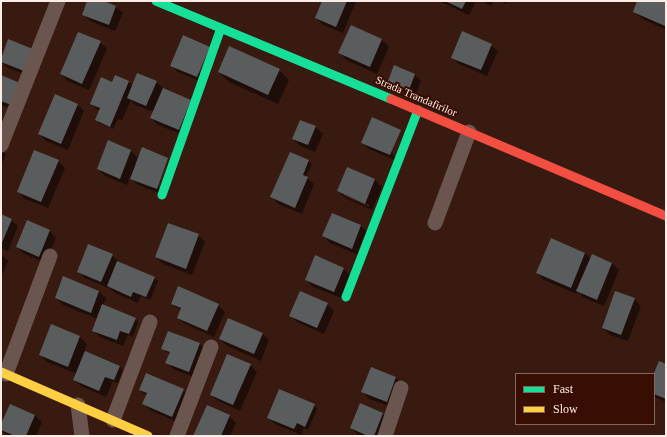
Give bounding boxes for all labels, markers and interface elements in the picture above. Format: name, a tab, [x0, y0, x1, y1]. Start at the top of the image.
street label: Strada Trandafirilor	[373, 74, 459, 120]
legend	[515, 373, 655, 425]
text: Fast	[553, 382, 573, 396]
text: Slow	[553, 402, 578, 416]

